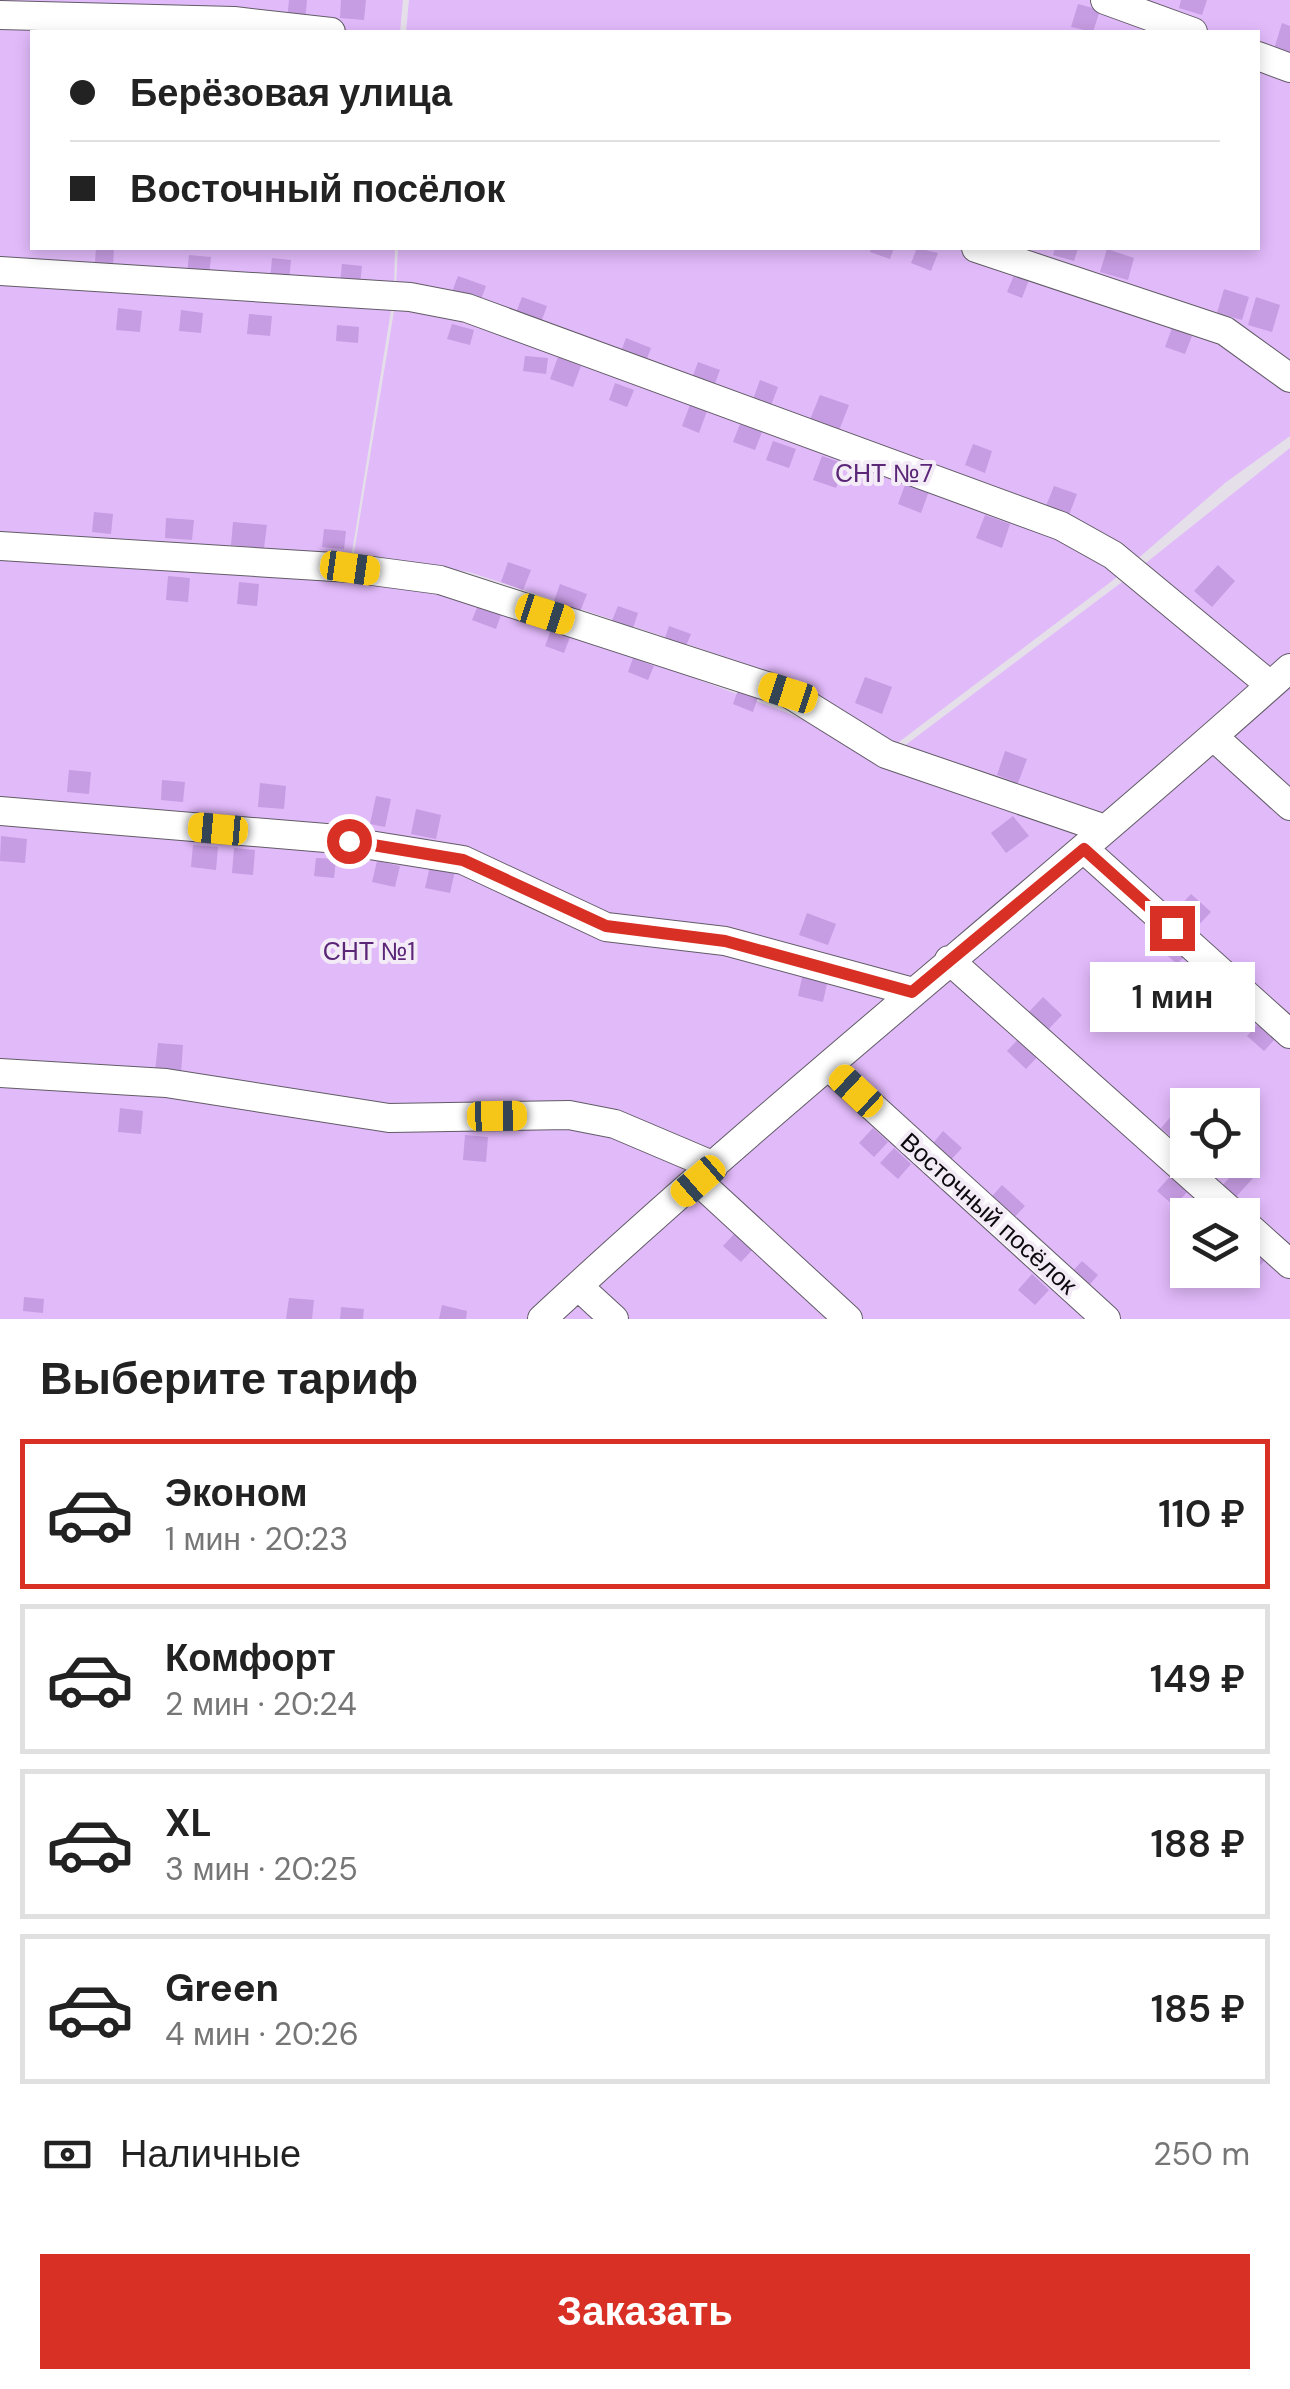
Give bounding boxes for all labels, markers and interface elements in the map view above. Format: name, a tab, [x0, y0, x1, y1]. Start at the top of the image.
text: Берёзовая улица	[130, 68, 452, 118]
text: Восточный посёлок	[130, 164, 505, 214]
park label: СНТ №7	[835, 457, 933, 490]
car	[318, 549, 382, 587]
car	[512, 590, 578, 638]
car	[755, 669, 821, 717]
car	[187, 811, 249, 847]
route start	[327, 819, 372, 864]
route end	[1150, 906, 1195, 951]
park label: СНТ №1	[323, 935, 415, 968]
callout: 1 мин	[1090, 963, 1254, 1033]
text: 1 мин	[1132, 976, 1213, 1018]
car	[824, 1060, 888, 1122]
map controls	[1170, 1088, 1260, 1288]
button: locate	[1170, 1088, 1260, 1178]
car	[467, 1100, 527, 1132]
street label: Восточный посёлок	[893, 1125, 1085, 1302]
car	[666, 1150, 730, 1212]
button: layers	[1170, 1198, 1260, 1288]
text: Выберите тариф	[40, 1349, 418, 1408]
text: Эконом	[165, 1468, 308, 1518]
icon: car	[45, 1469, 135, 1559]
text: 110 ₽	[1158, 1489, 1245, 1539]
text: 1 мин · 20:23	[165, 1518, 348, 1560]
text: Комфорт	[165, 1633, 336, 1683]
icon: car	[45, 1634, 135, 1724]
text: 149 ₽	[1150, 1654, 1245, 1704]
text: 2 мин · 20:24	[165, 1683, 357, 1725]
text: XL	[165, 1798, 212, 1848]
icon: car	[45, 1799, 135, 1889]
text: 188 ₽	[1150, 1819, 1245, 1869]
text: 3 мин · 20:25	[165, 1848, 358, 1890]
text: Green	[165, 1963, 279, 2013]
icon: car	[45, 1964, 135, 2054]
text: 185 ₽	[1151, 1984, 1245, 2034]
text: 4 мин · 20:26	[165, 2013, 359, 2055]
icon: cash	[40, 2127, 95, 2182]
text: Наличные	[120, 2129, 301, 2179]
text: 250 m	[1153, 2133, 1250, 2175]
button: Заказать	[40, 2254, 1250, 2369]

